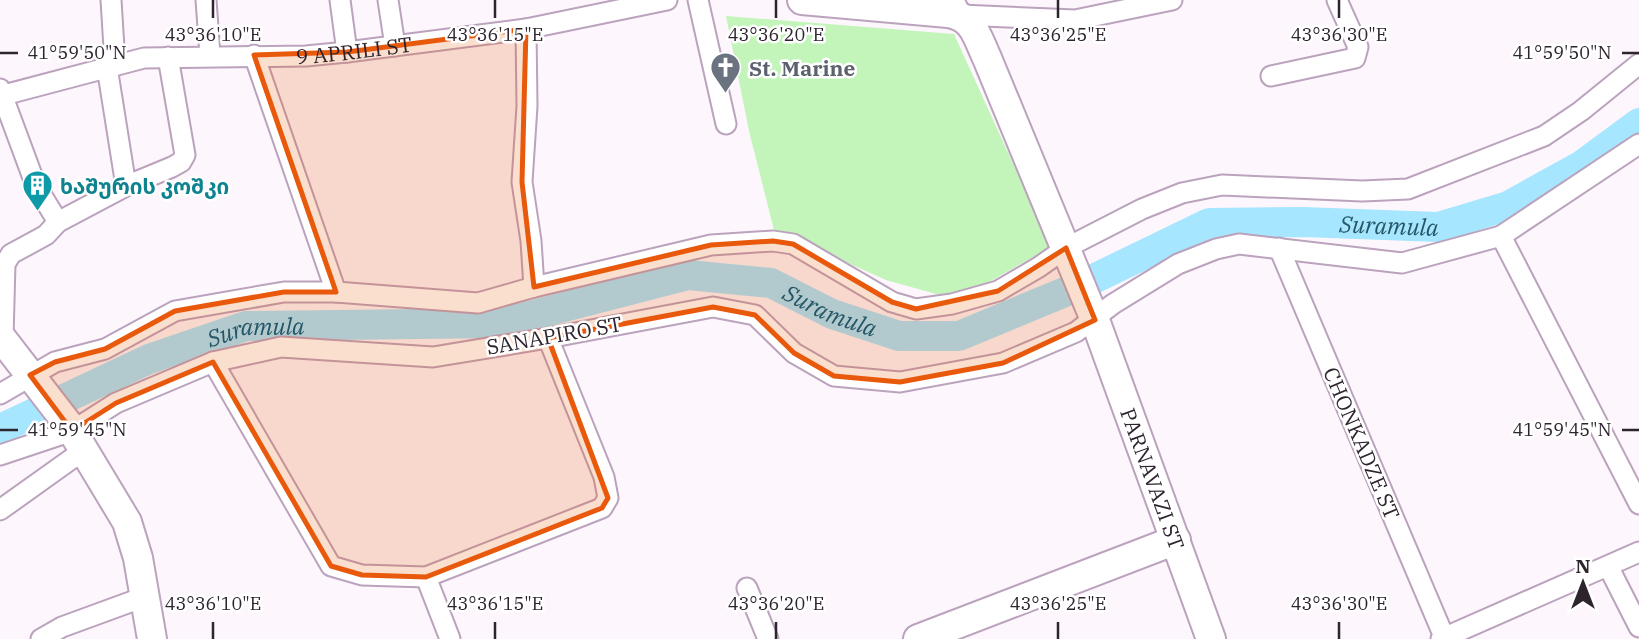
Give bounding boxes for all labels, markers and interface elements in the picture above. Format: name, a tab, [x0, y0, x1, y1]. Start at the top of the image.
text: 43°36'10"E	[165, 23, 261, 46]
text: 43°36'15"E	[447, 23, 543, 46]
text: 43°36'20"E	[728, 23, 824, 46]
text: 43°36'25"E	[1010, 23, 1106, 46]
text: 43°36'30"E	[1291, 23, 1387, 46]
street label: 9 APRILI ST	[295, 30, 414, 70]
text: 41°59'50"N	[28, 41, 127, 64]
text: 41°59'50"N	[1513, 41, 1612, 64]
church icon: St. Marine	[709, 51, 743, 95]
place label: St. Marine	[749, 54, 855, 82]
building icon: ხაშურის კოშკი	[20, 169, 54, 213]
place label: ხაშურის კოშკი	[60, 172, 229, 200]
water label: Suramula	[1338, 208, 1440, 242]
water label: Suramula	[777, 276, 881, 343]
street label: SANAPIRO ST	[484, 309, 624, 361]
water label: Suramula	[202, 310, 305, 354]
street label: CHONKADZE ST	[1317, 363, 1407, 523]
street label: PARNAVAZI ST	[1114, 404, 1191, 554]
text: 41°59'45"N	[28, 418, 127, 441]
text: 41°59'45"N	[1513, 418, 1612, 441]
north arrow	[1548, 548, 1618, 618]
text: N	[1575, 554, 1591, 578]
text: 43°36'10"E	[165, 592, 261, 615]
text: 43°36'15"E	[447, 592, 543, 615]
text: 43°36'20"E	[728, 592, 824, 615]
text: 43°36'25"E	[1010, 592, 1106, 615]
text: 43°36'30"E	[1291, 592, 1387, 615]

